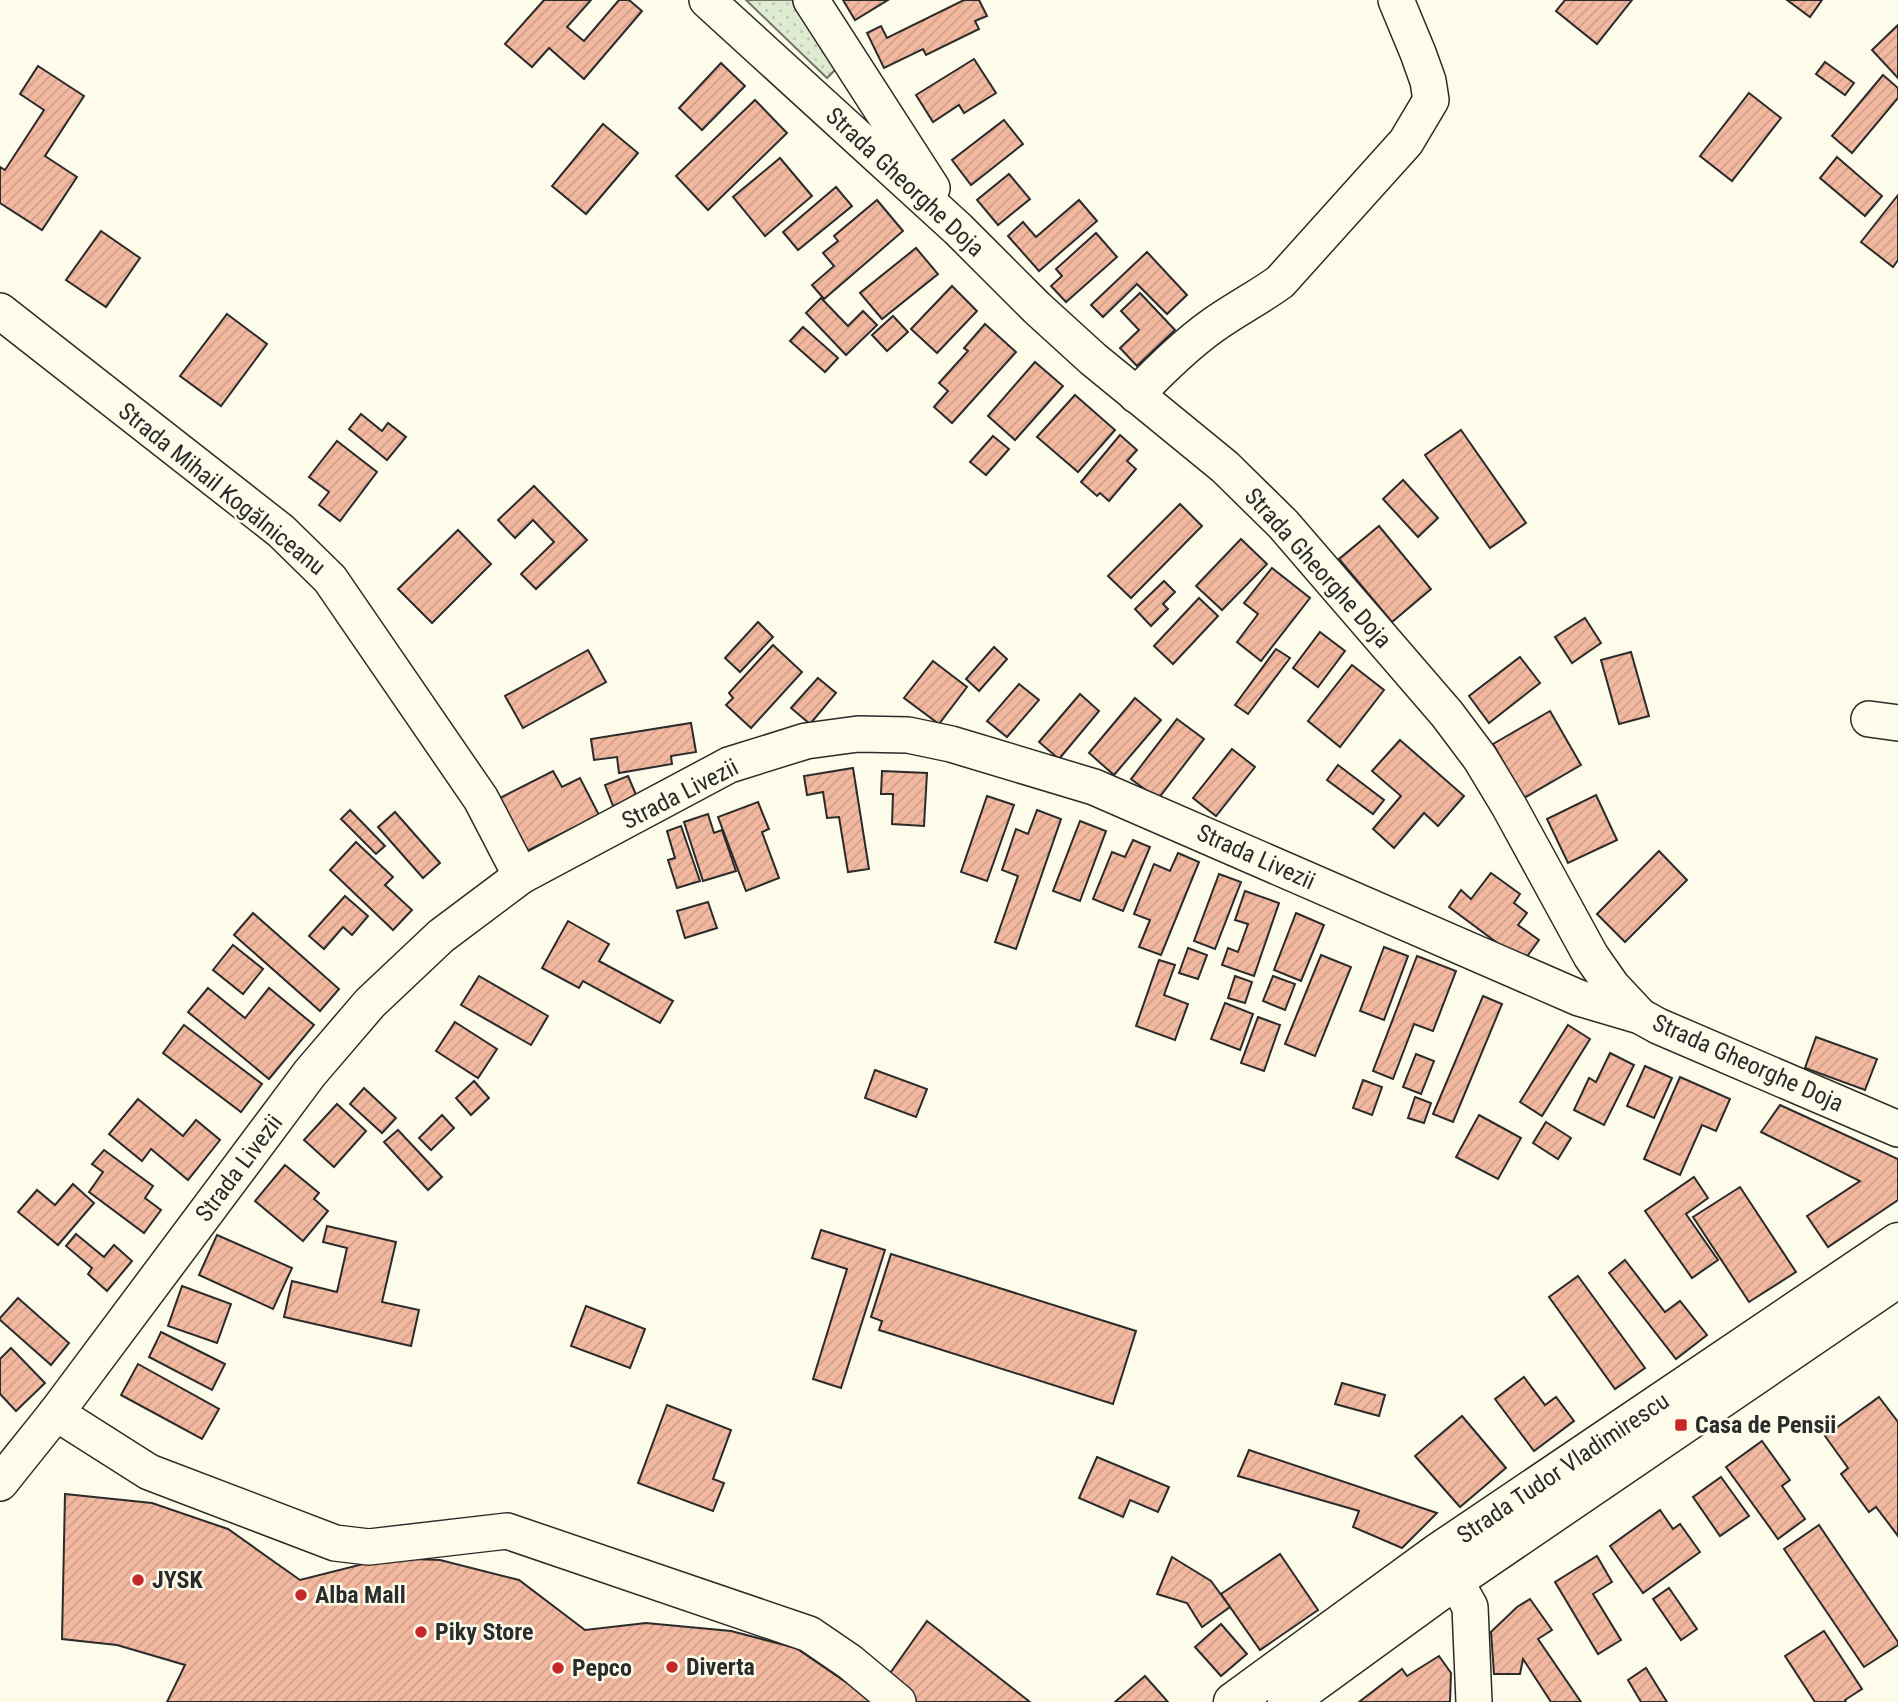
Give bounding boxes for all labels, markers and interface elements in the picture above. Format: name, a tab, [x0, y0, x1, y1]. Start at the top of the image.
street label: Strada Gheorghe Doja	[820, 102, 990, 262]
street label: Strada Mihail Kogălniceanu	[113, 397, 331, 581]
street label: Strada Gheorghe Doja	[1239, 482, 1397, 654]
street label: Strada Livezii	[617, 753, 743, 835]
street label: Strada Livezii	[1192, 818, 1320, 896]
street label: Strada Gheorghe Doja	[1648, 1008, 1848, 1118]
street label: Strada Livezii	[190, 1109, 288, 1227]
street label: Strada Tudor Vladimirescu	[1452, 1387, 1674, 1549]
place label: Casa de Pensii	[1695, 1411, 1836, 1439]
marker: Casa de Pensii	[1673, 1417, 1689, 1433]
place label: JYSK	[152, 1566, 204, 1594]
marker: JYSK	[130, 1572, 146, 1588]
place label: Alba Mall	[315, 1581, 406, 1609]
marker: Alba Mall	[293, 1587, 309, 1603]
place label: Piky Store	[435, 1618, 534, 1646]
marker: Piky Store	[413, 1624, 429, 1640]
place label: Diverta	[686, 1653, 755, 1681]
place label: Pepco	[572, 1654, 632, 1682]
marker: Diverta	[664, 1659, 680, 1675]
marker: Pepco	[550, 1660, 566, 1676]

